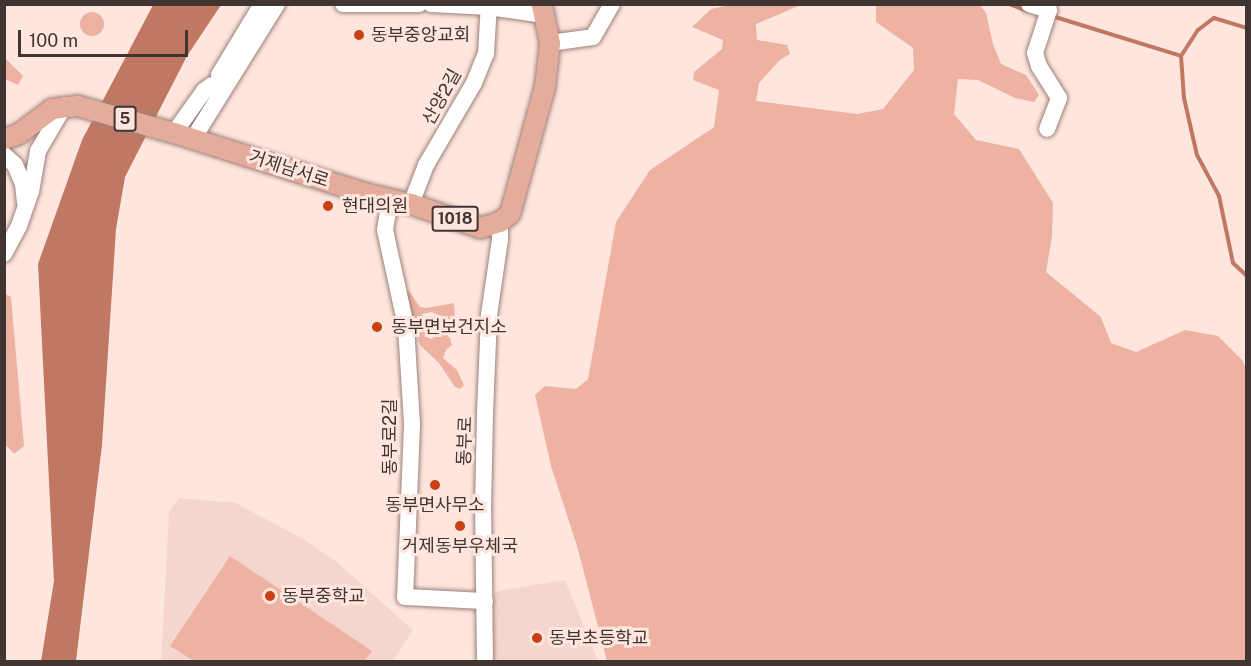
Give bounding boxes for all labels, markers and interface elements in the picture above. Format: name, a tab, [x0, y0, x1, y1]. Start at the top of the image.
scale bar	[21, 18, 190, 56]
place label: 동부중앙교회	[371, 24, 470, 46]
marker: 동부중앙교회	[352, 28, 366, 42]
text: 100 m	[29, 30, 78, 51]
street label: 산양2길	[418, 65, 466, 129]
road number: 5	[113, 106, 137, 132]
street label: 거제남서로	[246, 146, 332, 192]
place label: 현대의원	[342, 195, 408, 217]
marker: 현대의원	[319, 197, 337, 215]
road number: 1018	[431, 206, 479, 232]
place label: 동부면보건지소	[391, 316, 507, 338]
marker: 동부면보건지소	[368, 318, 386, 336]
street label: 동부로2길	[379, 399, 401, 475]
street label: 동부로	[453, 416, 477, 466]
marker: 동부면사무소	[428, 478, 442, 492]
place label: 동부면사무소	[385, 494, 485, 516]
marker: 거제동부우체국	[453, 519, 467, 533]
place label: 거제동부우체국	[402, 535, 518, 557]
place label: 동부중학교	[282, 585, 365, 607]
marker: 동부중학교	[263, 589, 277, 603]
place label: 동부초등학교	[549, 627, 648, 649]
marker: 동부초등학교	[530, 631, 544, 645]

